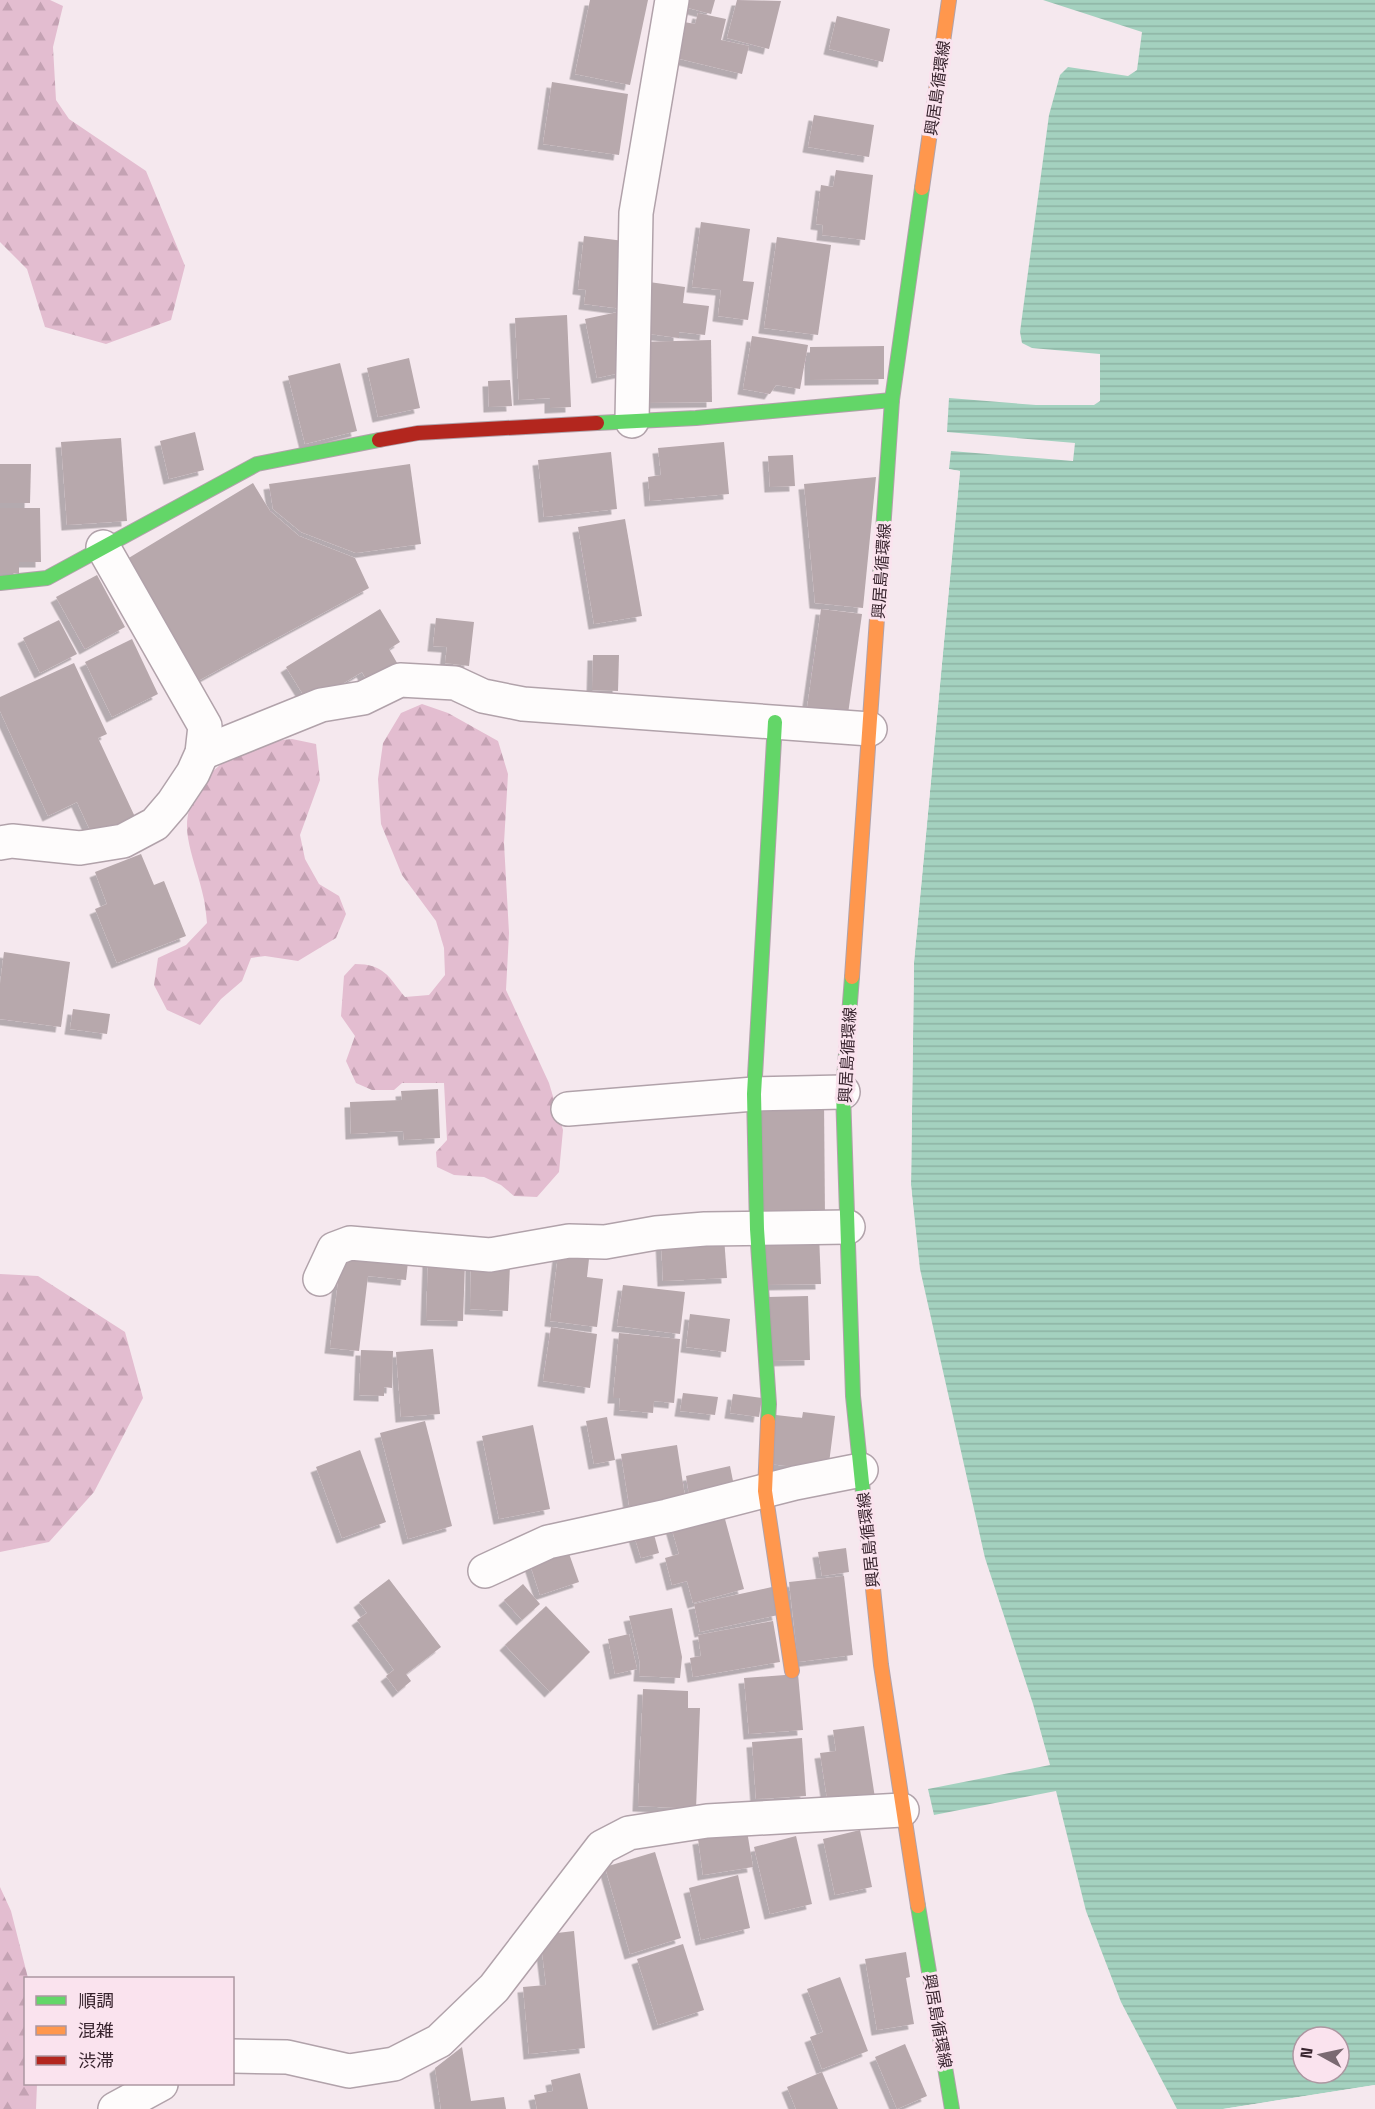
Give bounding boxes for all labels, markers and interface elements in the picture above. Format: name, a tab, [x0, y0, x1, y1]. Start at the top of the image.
street label: 興居島循環線	[920, 39, 955, 137]
street label: 興居島循環線	[868, 522, 895, 620]
street label: 興居島循環線	[835, 1007, 860, 1104]
street label: 興居島循環線	[853, 1491, 884, 1589]
street label: 興居島循環線	[919, 1972, 956, 2070]
legend	[24, 1977, 234, 2085]
text: 順調	[78, 1989, 114, 2012]
text: 混雑	[78, 2019, 114, 2042]
north arrow	[1291, 2025, 1351, 2085]
text: N	[1295, 2046, 1318, 2060]
text: 渋滞	[78, 2049, 114, 2072]

